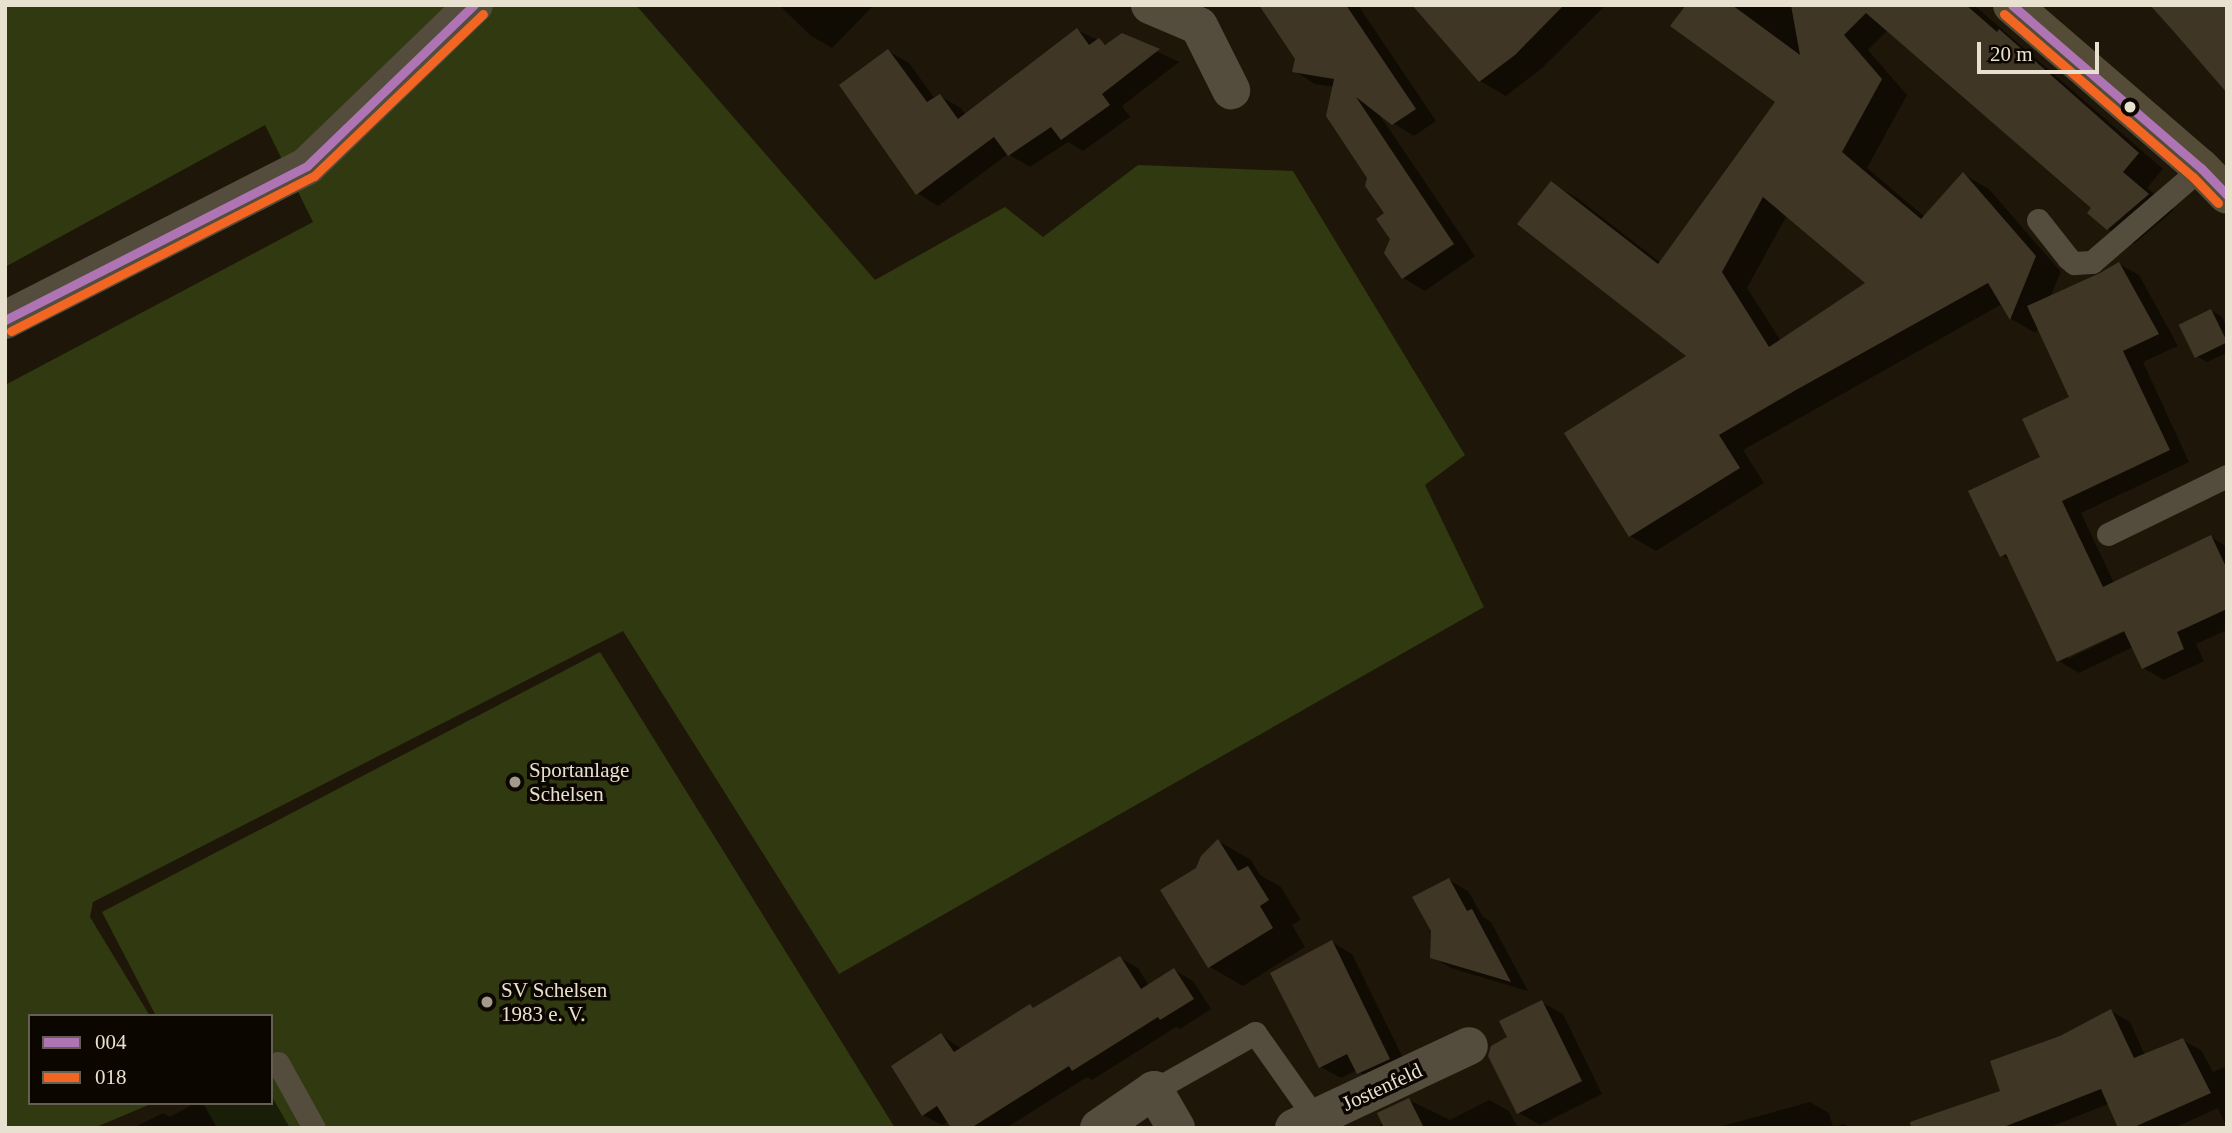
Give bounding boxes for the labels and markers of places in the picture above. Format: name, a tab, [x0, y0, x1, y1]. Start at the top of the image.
unlabelled marker	[2123, 100, 2137, 114]
place label: Sportanlage Schelsen	[529, 757, 629, 807]
marker: Sportanlage Schelsen	[507, 774, 523, 790]
place label: SV Schelsen 1983 e. V.	[501, 977, 608, 1027]
marker: SV Schelsen 1983 e. V.	[479, 994, 495, 1010]

